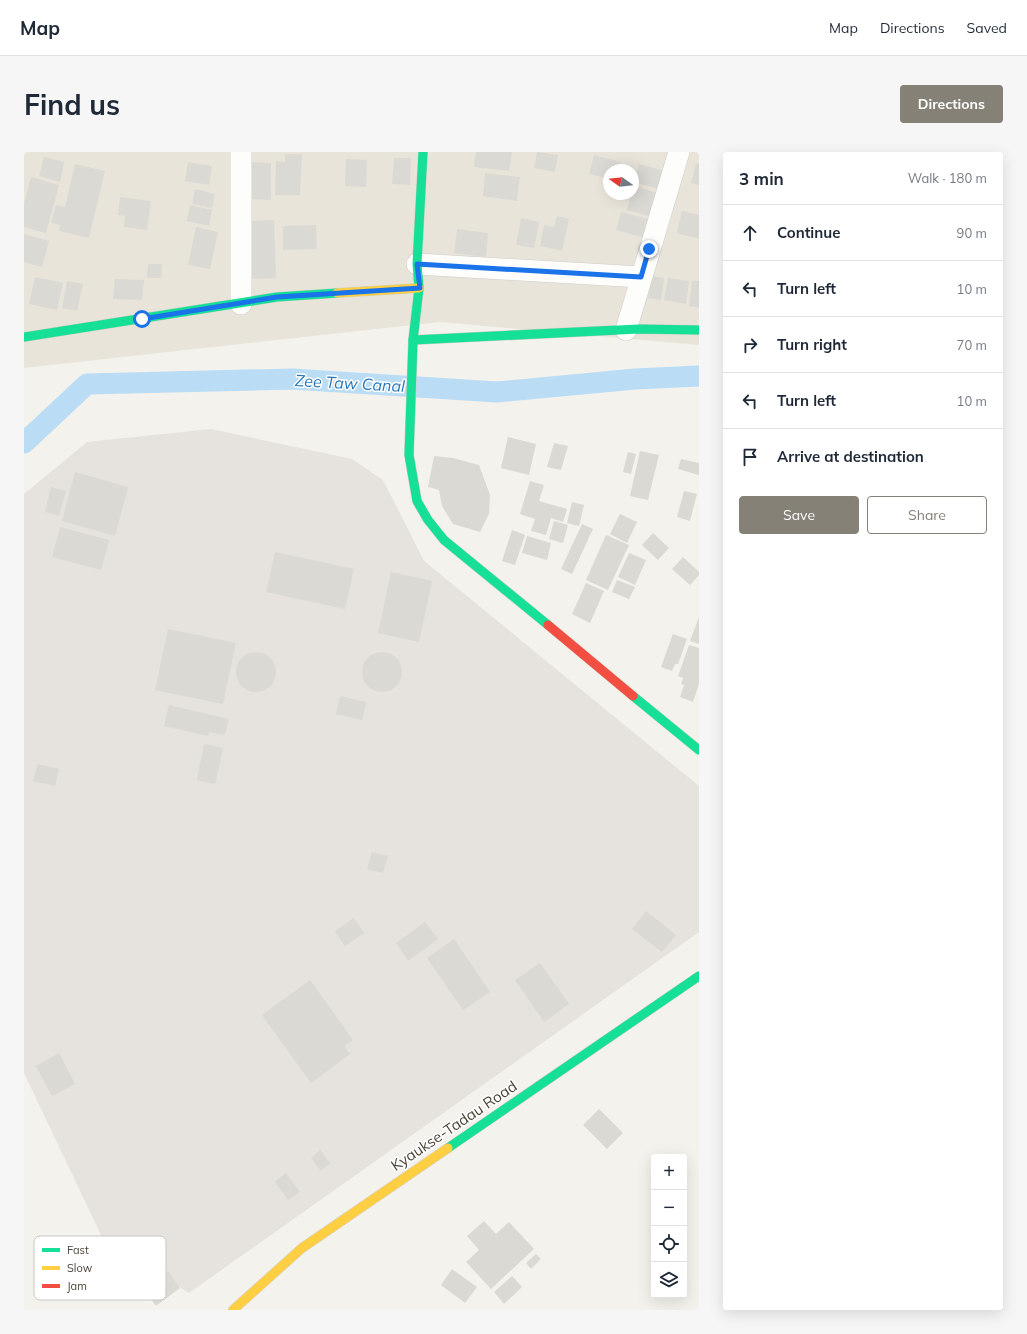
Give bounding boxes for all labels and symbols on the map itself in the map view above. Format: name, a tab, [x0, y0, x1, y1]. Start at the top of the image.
north arrow	[603, 164, 639, 200]
route end	[640, 240, 658, 258]
route start	[133, 310, 151, 328]
water label: Zee Taw Canal	[295, 370, 406, 396]
street label: Kyaukse-Tadau Road	[387, 1076, 520, 1175]
legend	[34, 1236, 166, 1300]
text: Fast	[67, 1243, 89, 1257]
text: Slow	[67, 1261, 93, 1275]
text: Jam	[67, 1279, 87, 1293]

